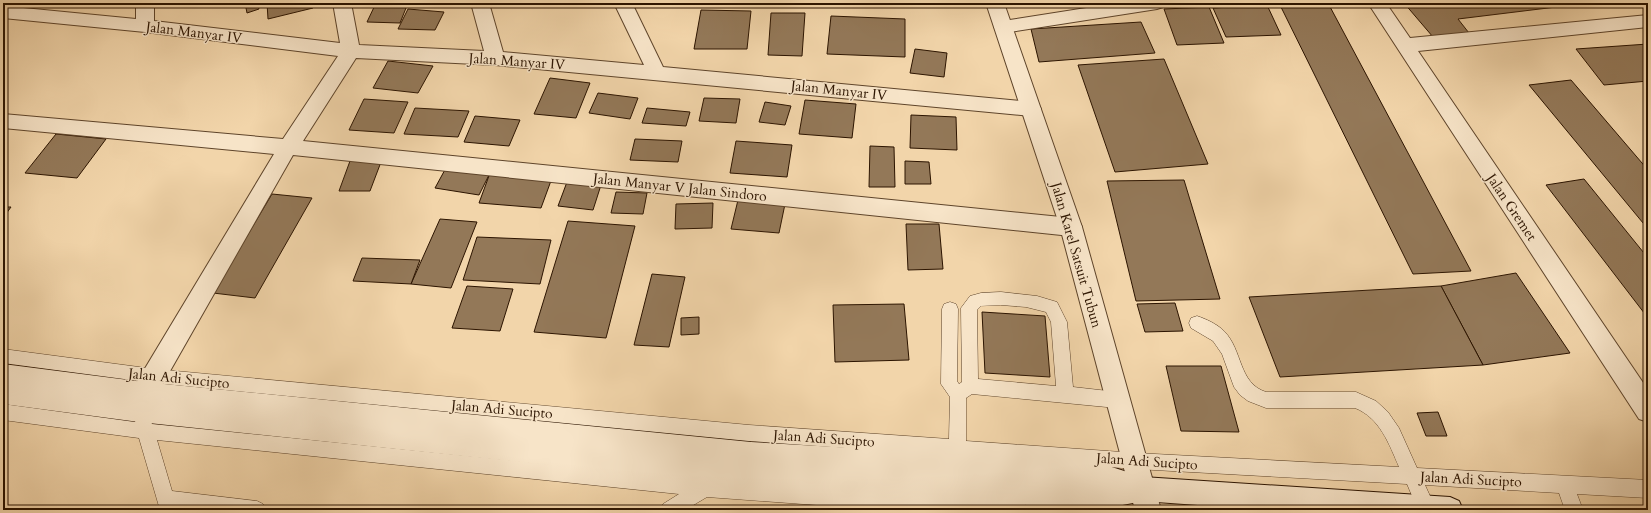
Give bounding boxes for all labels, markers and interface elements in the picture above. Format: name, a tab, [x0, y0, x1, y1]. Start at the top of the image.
street label: Jalan Manyar IV	[143, 17, 244, 48]
street label: Jalan Manyar IV	[466, 49, 567, 74]
street label: Jalan Manyar IV	[788, 76, 889, 105]
street label: Jalan Gremet	[1481, 168, 1541, 245]
street label: Jalan Manyar V Jalan Sindoro	[590, 169, 768, 206]
street label: Jalan Karel Satsuit Tubun	[1046, 178, 1106, 330]
street label: Jalan Adi Sucipto	[125, 364, 231, 393]
street label: Jalan Adi Sucipto	[448, 395, 554, 423]
street label: Jalan Adi Sucipto	[771, 425, 876, 452]
street label: Jalan Adi Sucipto	[1094, 448, 1199, 475]
street label: Jalan Adi Sucipto	[1418, 467, 1523, 492]

